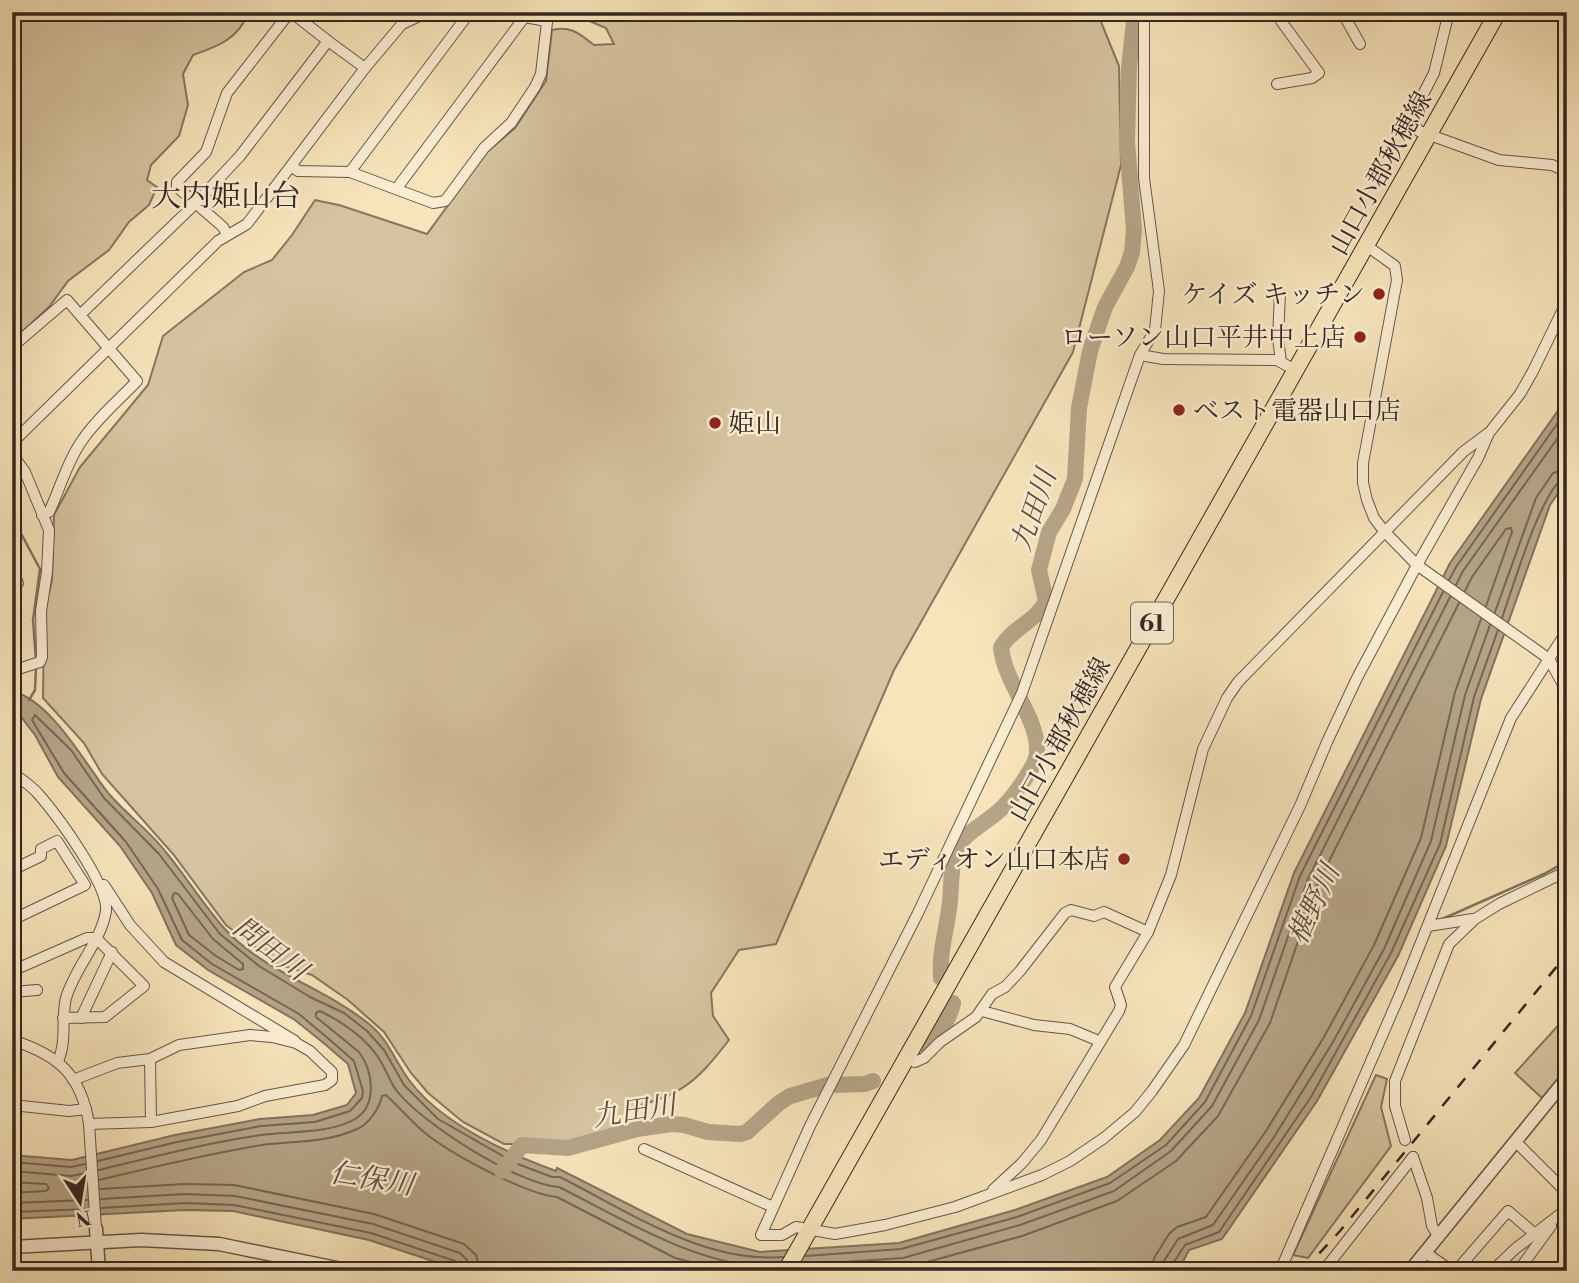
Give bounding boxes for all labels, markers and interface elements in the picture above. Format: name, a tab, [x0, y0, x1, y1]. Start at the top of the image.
street label: 山口小郡秋穂線	[1323, 86, 1439, 261]
district label: 大内姫山台	[151, 178, 301, 216]
place label: ケイズ キッチン	[1182, 279, 1365, 311]
marker: ケイズ キッチン	[1371, 286, 1387, 302]
place label: ローソン山口平井中上店	[1061, 322, 1346, 354]
marker: ローソン山口平井中上店	[1352, 329, 1368, 345]
place label: ベスト電器山口店	[1193, 395, 1401, 427]
marker: ベスト電器山口店	[1171, 402, 1187, 418]
place label: 姫山	[729, 408, 781, 440]
marker: 姫山	[707, 415, 723, 431]
water label: 九田川	[1004, 462, 1066, 556]
road number: 61	[1131, 602, 1173, 644]
street label: 山口小郡秋穂線	[1002, 652, 1118, 827]
place label: エディオン山口本店	[878, 844, 1110, 876]
marker: エディオン山口本店	[1116, 851, 1132, 867]
water label: 椹野川	[1281, 856, 1349, 950]
water label: 問田川	[226, 910, 317, 990]
water label: 九田川	[590, 1087, 681, 1135]
water label: 仁保川	[328, 1156, 419, 1204]
north arrow	[46, 1168, 116, 1238]
text: N	[73, 1204, 93, 1231]

